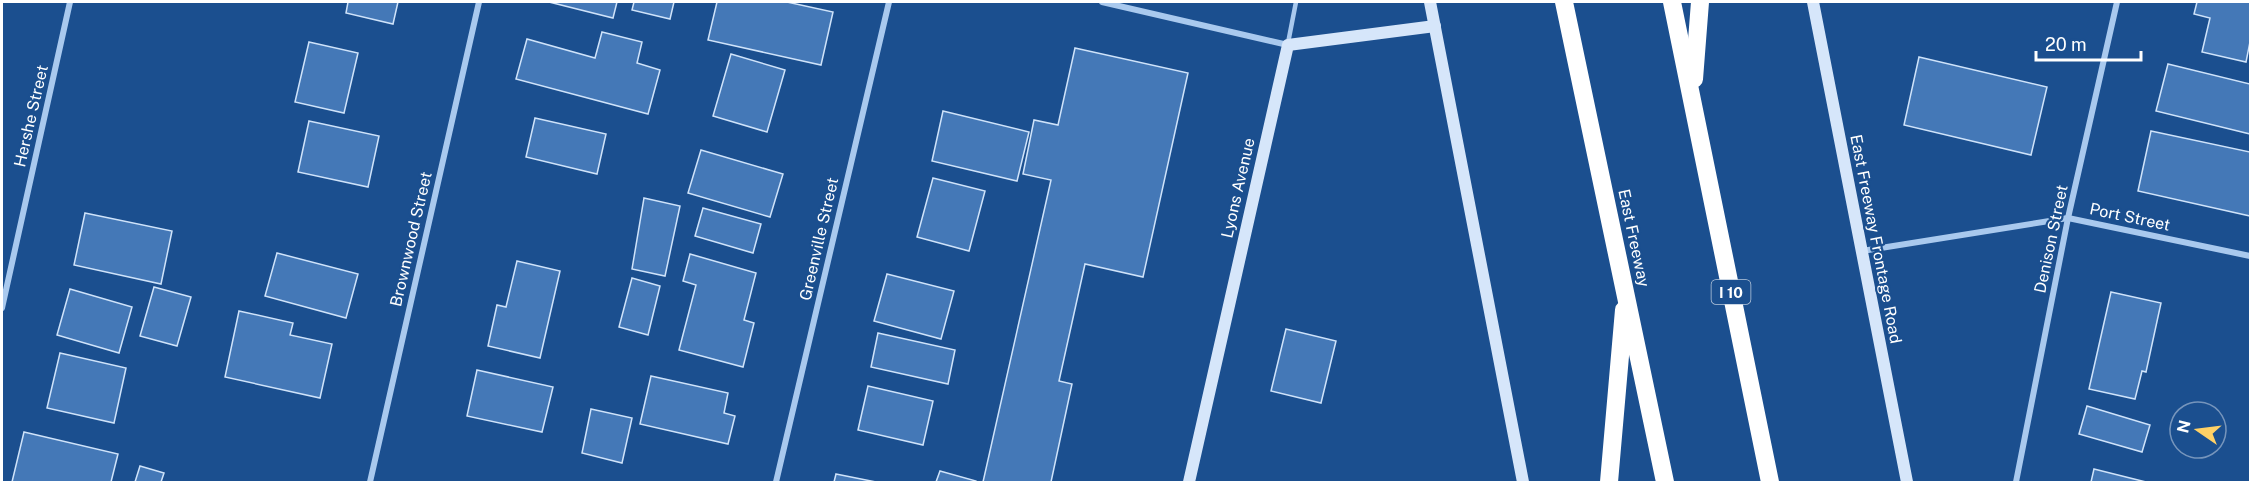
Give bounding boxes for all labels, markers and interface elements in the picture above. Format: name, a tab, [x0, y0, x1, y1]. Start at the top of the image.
scale bar	[2036, 24, 2141, 62]
text: 20 m	[2045, 34, 2087, 55]
street label: Hershe Street	[10, 63, 52, 169]
street label: East Freeway Frontage Road	[1846, 133, 1906, 345]
street label: Lyons Avenue	[1217, 136, 1259, 240]
street label: Brownwood Street	[386, 170, 436, 308]
street label: Greenville Street	[796, 176, 842, 302]
street label: Denison Street	[2030, 183, 2072, 295]
street label: East Freeway	[1614, 187, 1654, 289]
street label: Port Street	[2088, 199, 2172, 235]
road number: I 10	[1712, 280, 1750, 304]
north arrow	[2168, 400, 2228, 460]
text: N	[2173, 418, 2195, 435]

